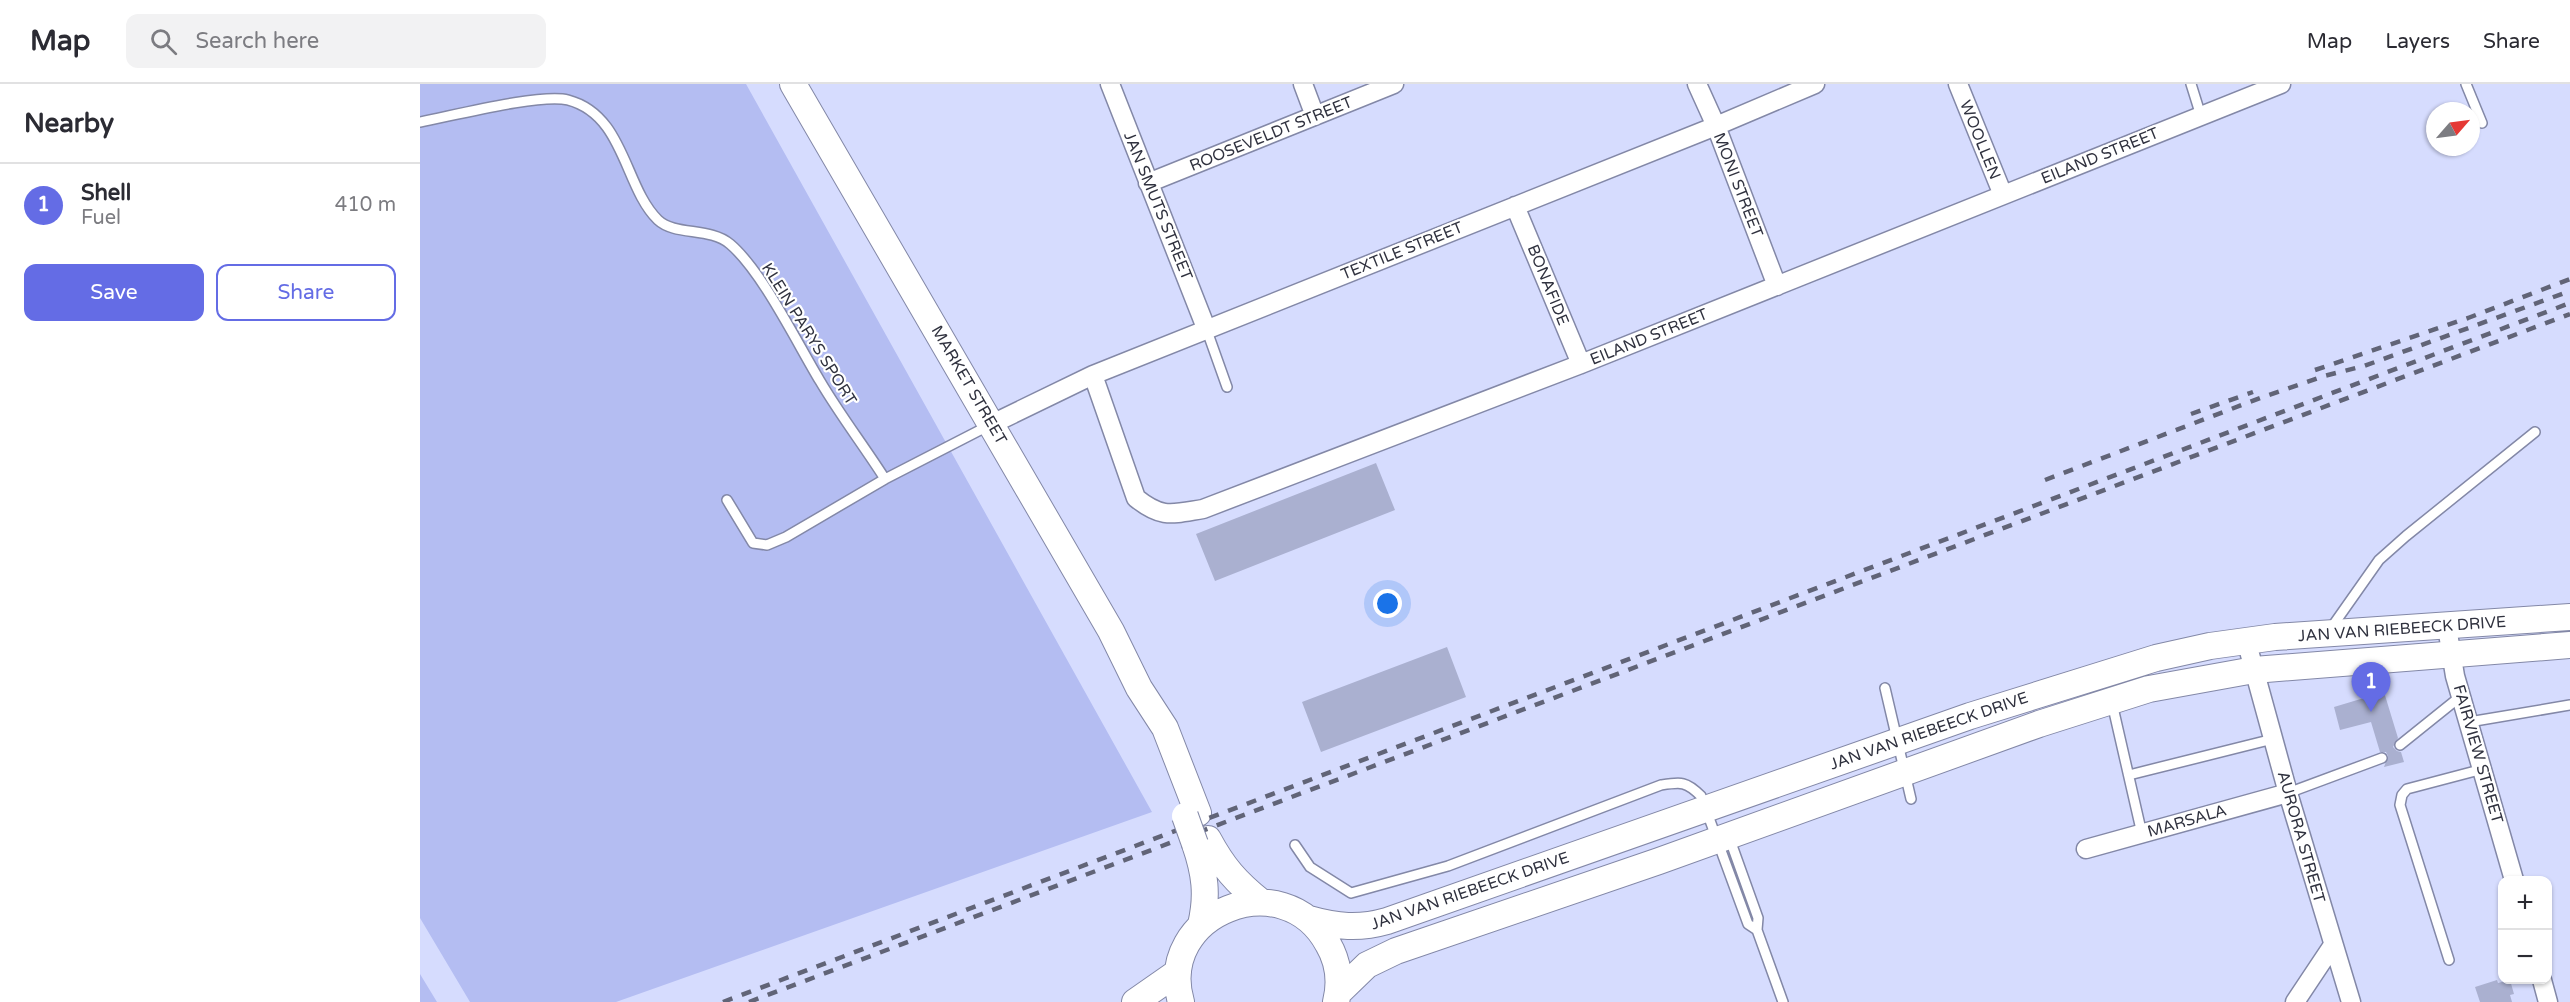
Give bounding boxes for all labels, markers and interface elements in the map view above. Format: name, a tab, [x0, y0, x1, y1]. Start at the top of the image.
search box	[126, 14, 546, 68]
text: Map	[30, 24, 90, 58]
icon: search	[147, 25, 180, 58]
text: Search here	[195, 28, 319, 54]
text: Map	[2307, 29, 2352, 54]
text: Layers	[2385, 29, 2450, 54]
text: Share	[2483, 29, 2540, 54]
street label: ROOSEVELDT STREET	[1187, 92, 1356, 176]
street label: WOOLLEN	[1955, 97, 2005, 183]
north arrow	[2426, 102, 2480, 156]
text: Nearby	[24, 108, 114, 139]
street label: EILAND STREET	[2038, 123, 2162, 189]
street label: JAN SMUTS STREET	[1119, 129, 1197, 283]
street label: MONI STREET	[1709, 130, 1767, 240]
text: Shell	[81, 180, 131, 206]
text: 1	[37, 193, 50, 217]
text: 410 m	[335, 193, 396, 217]
text: Fuel	[81, 206, 121, 230]
street label: TEXTILE STREET	[1338, 217, 1466, 285]
street label: BONAFIDE	[1523, 242, 1573, 328]
street label: KLEIN PARYS SPORT	[757, 259, 861, 409]
button: Save	[24, 264, 204, 321]
button: Share	[216, 264, 396, 321]
street label: EILAND STREET	[1587, 304, 1711, 370]
street label: MARKET STREET	[927, 322, 1011, 448]
your location	[1373, 589, 1402, 618]
street label: JAN VAN RIEBEECK DRIVE	[2297, 612, 2507, 646]
pin: 1	[2352, 662, 2390, 712]
street label: FAIRVIEW STREET	[2449, 682, 2507, 826]
street label: JAN VAN RIEBEECK DRIVE	[1827, 688, 2031, 774]
street label: AURORA STREET	[2273, 769, 2329, 905]
street label: MARSALA	[2145, 800, 2229, 842]
street label: JAN VAN RIEBEECK DRIVE	[1368, 848, 1572, 934]
map controls	[2498, 876, 2552, 984]
button: +	[2498, 876, 2552, 930]
button: −	[2498, 930, 2552, 984]

